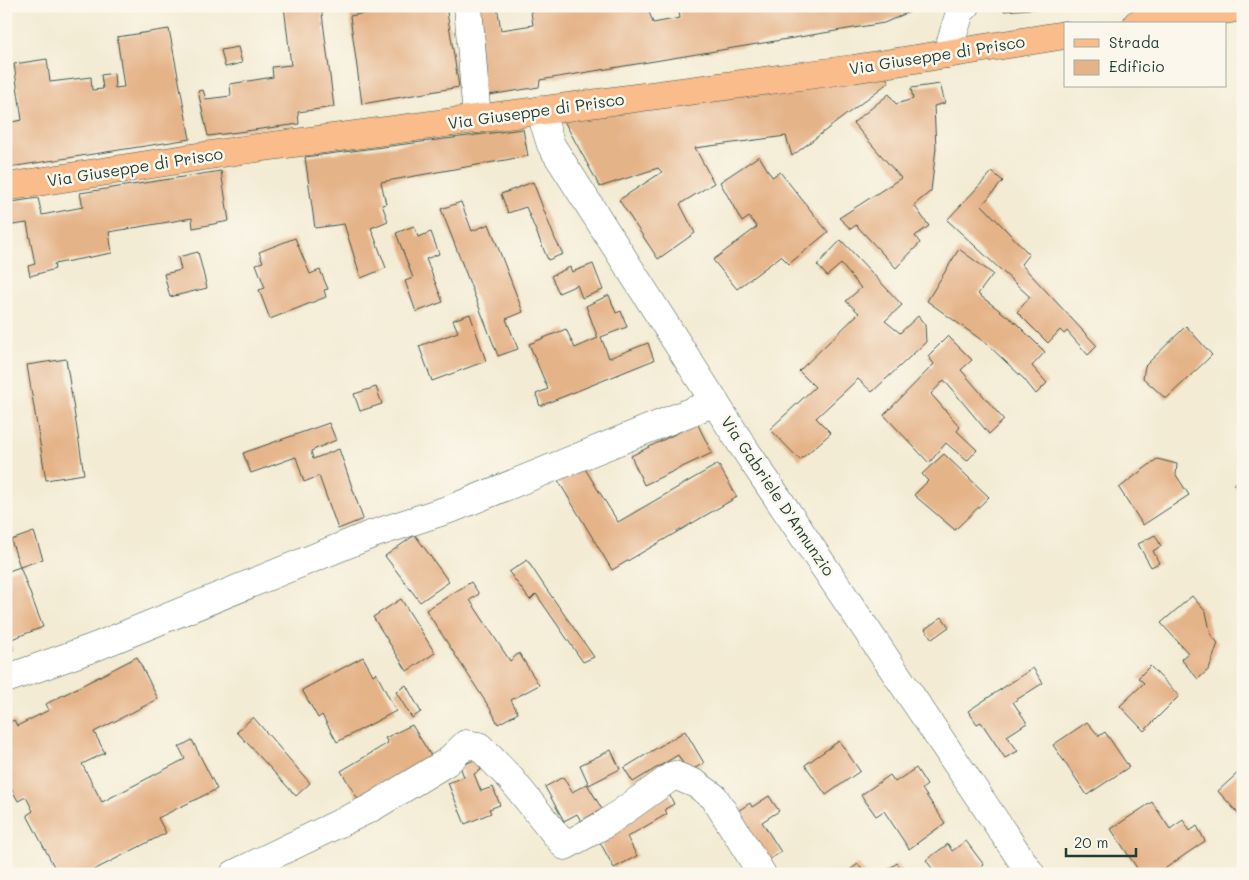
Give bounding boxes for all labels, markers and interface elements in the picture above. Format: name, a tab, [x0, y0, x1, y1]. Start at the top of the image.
legend	[1064, 22, 1226, 88]
street label: Via Giuseppe di Prisco	[847, 30, 1026, 79]
text: Strada	[1109, 32, 1160, 52]
text: Edificio	[1109, 56, 1165, 76]
street label: Via Giuseppe di Prisco	[446, 88, 625, 133]
street label: Via Giuseppe di Prisco	[45, 142, 224, 191]
street label: Via Gabriele D'Annunzio	[717, 412, 840, 580]
scale bar	[1066, 825, 1136, 857]
text: 20 m	[1074, 832, 1108, 852]

